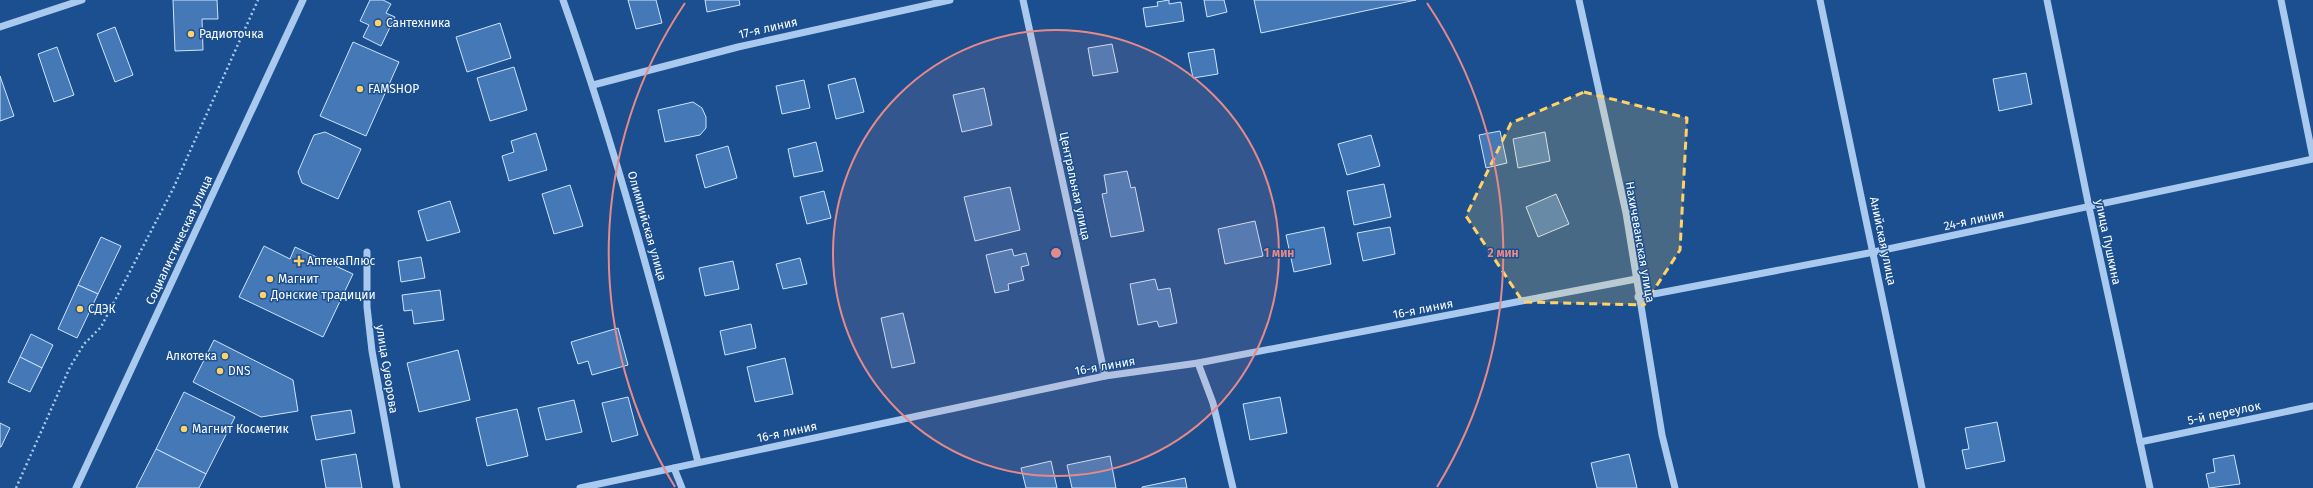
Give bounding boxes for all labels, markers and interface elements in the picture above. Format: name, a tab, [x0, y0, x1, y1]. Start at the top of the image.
street label: 17-я линия	[737, 14, 799, 42]
place label: Сантехника	[386, 16, 451, 30]
marker: Сантехника	[373, 18, 383, 28]
place label: Радиоточка	[199, 27, 264, 41]
marker: Радиоточка	[186, 29, 196, 39]
place label: FAMSHOP	[368, 82, 419, 96]
marker: FAMSHOP	[355, 84, 365, 94]
street label: Центральная улица	[1057, 130, 1093, 242]
street label: Олимпийская улица	[625, 170, 669, 282]
street label: Социалистическая улица	[143, 173, 215, 307]
street label: Нахичеванская улица	[1622, 180, 1658, 304]
street label: Анийская улица	[1867, 196, 1899, 286]
street label: улица Пушкина	[2092, 198, 2124, 286]
street label: 24-я линия	[1942, 207, 2006, 233]
centre of rings	[1049, 246, 1063, 260]
text: 1 мин	[1264, 246, 1294, 260]
text: 2 мин	[1487, 246, 1519, 260]
place label: АптекаПлюс	[307, 254, 376, 268]
marker: АптекаПлюс	[294, 256, 304, 266]
place label: Магнит	[278, 272, 319, 286]
marker: Магнит	[265, 274, 275, 284]
place label: Донские традиции	[270, 288, 376, 302]
marker: Донские традиции	[258, 290, 268, 300]
street label: 16-я линия	[1392, 296, 1454, 322]
place label: СДЭК	[88, 302, 116, 316]
marker: СДЭК	[75, 304, 85, 314]
street label: улица Суворова	[373, 324, 401, 414]
place label: Алкотека	[166, 349, 217, 363]
marker: Алкотека	[220, 351, 230, 361]
street label: 16-я линия	[1074, 354, 1136, 378]
place label: DNS	[228, 364, 251, 378]
marker: DNS	[215, 366, 225, 376]
street label: 5-й переулок	[2186, 398, 2263, 428]
street label: 16-я линия	[756, 419, 818, 445]
place label: Магнит Косметик	[192, 422, 289, 436]
marker: Магнит Косметик	[179, 424, 189, 434]

